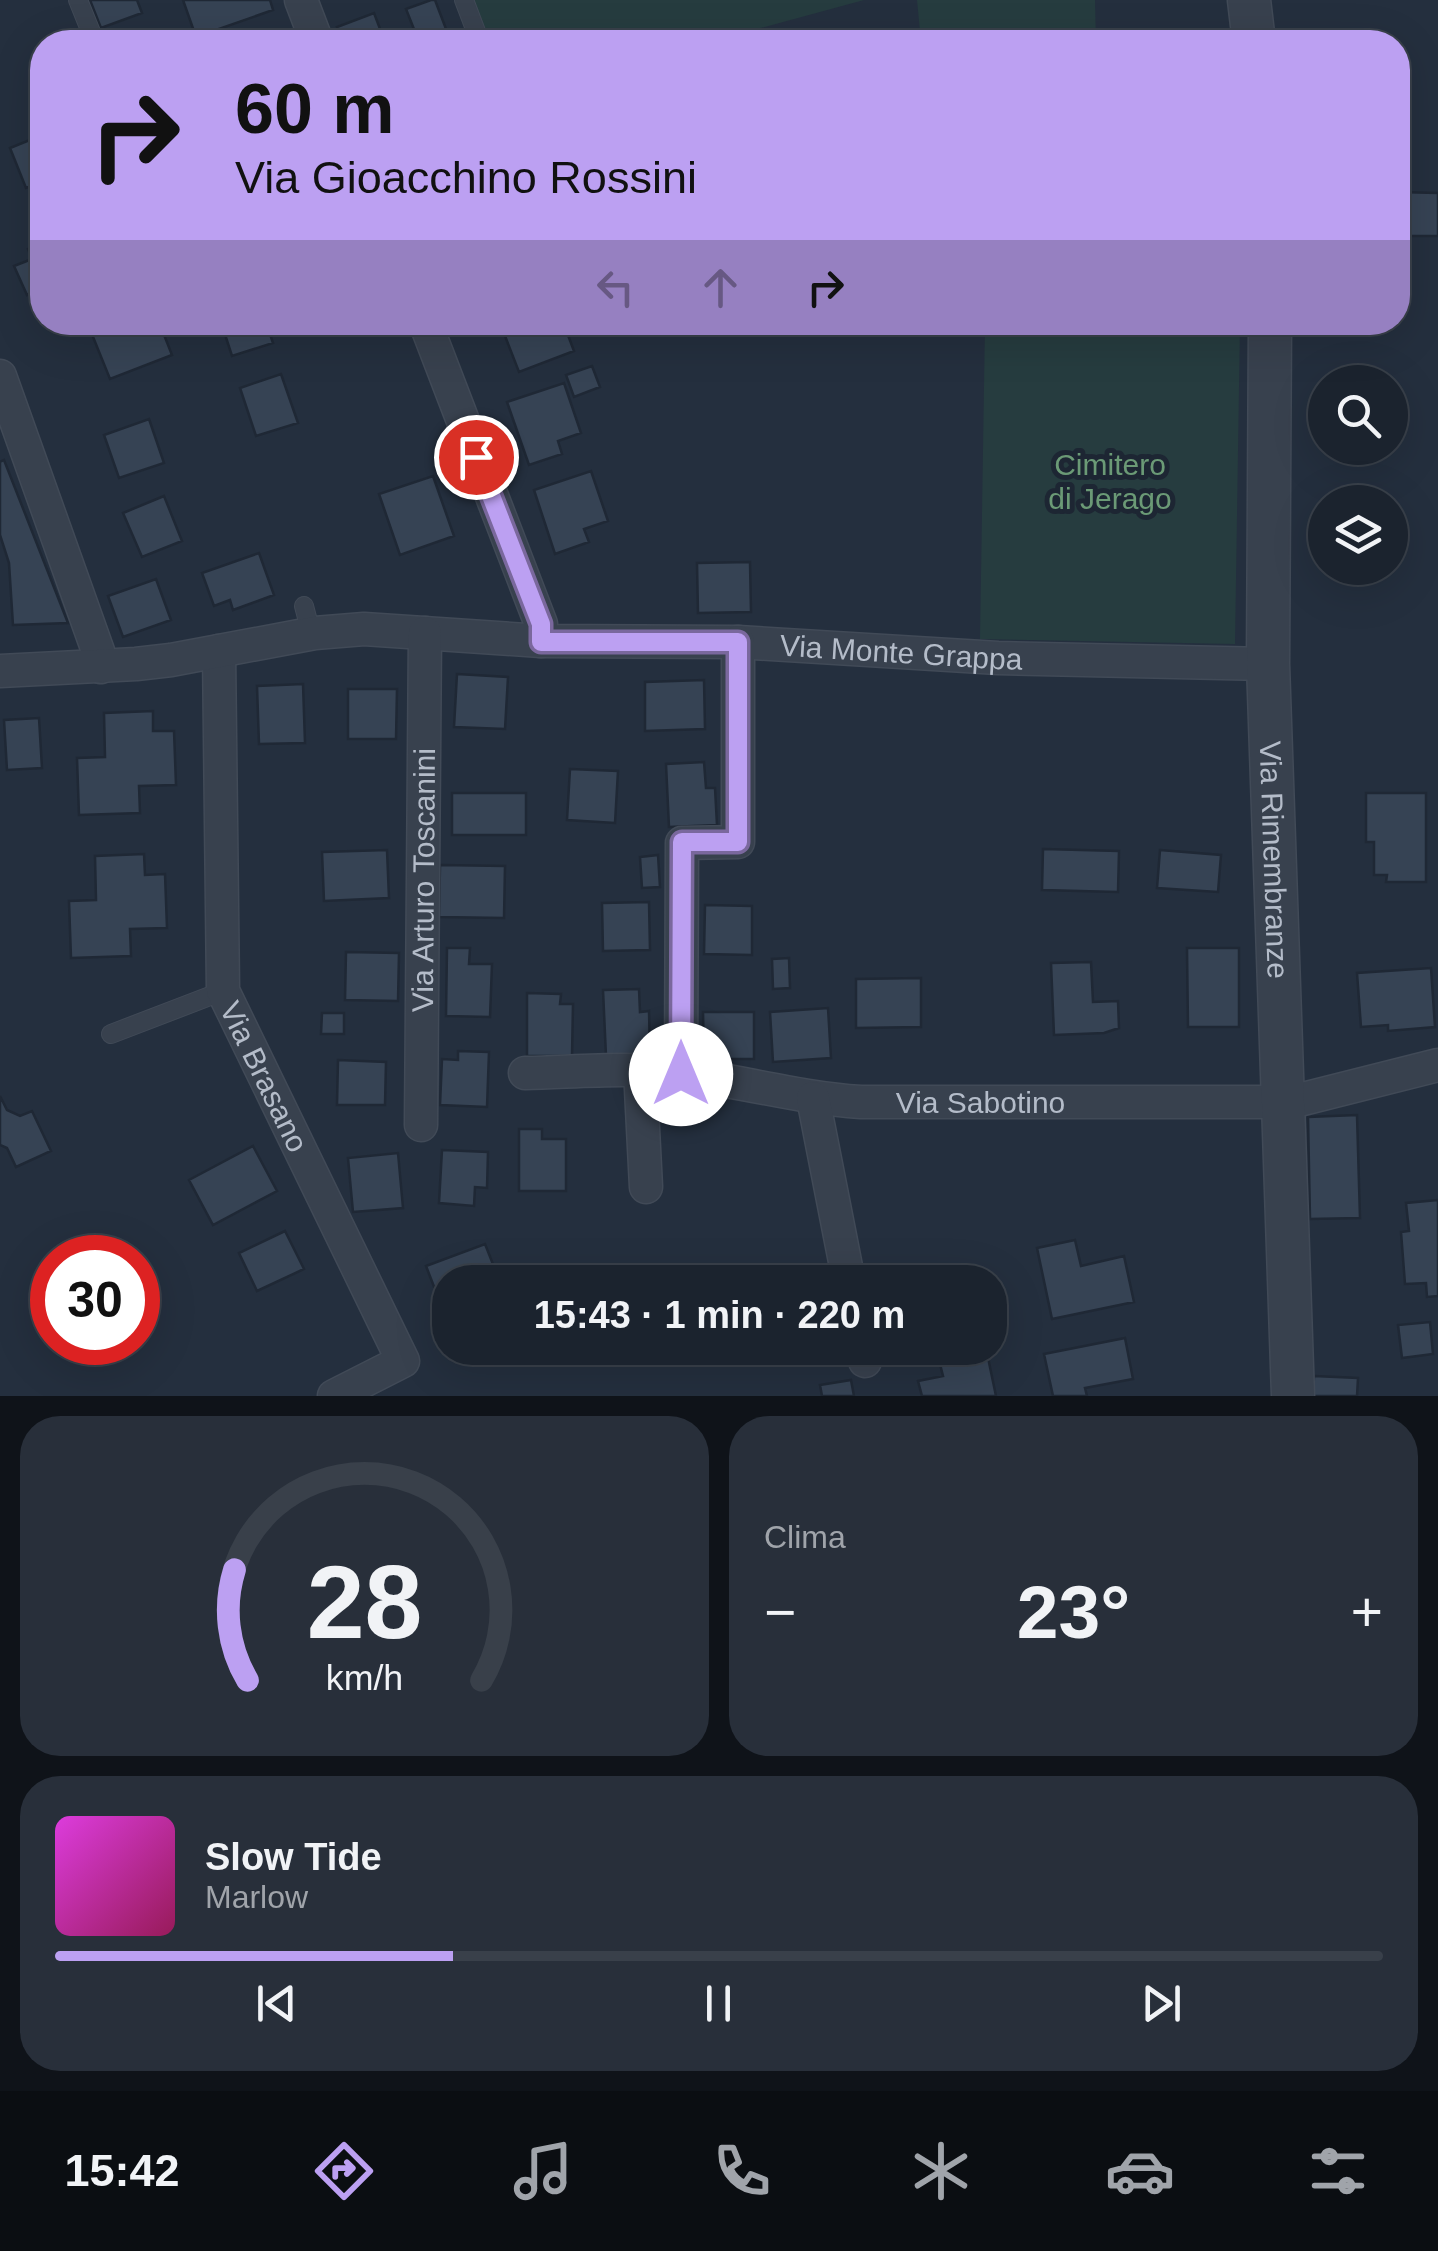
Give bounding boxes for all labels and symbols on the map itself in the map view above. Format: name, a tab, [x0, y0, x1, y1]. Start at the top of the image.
pin	[434, 415, 519, 500]
park label: Cimitero di Jerago	[1048, 448, 1172, 515]
street label: Via Monte Grappa	[779, 628, 1023, 675]
street label: Via Rimembranze	[1254, 740, 1295, 979]
street label: Via Arturo Toscanini	[405, 748, 441, 1012]
street label: Via Brasano	[214, 996, 315, 1157]
position arrow	[629, 1022, 733, 1126]
street label: Via Sabotino	[896, 1086, 1065, 1119]
speed limit sign: 30	[30, 1235, 160, 1365]

